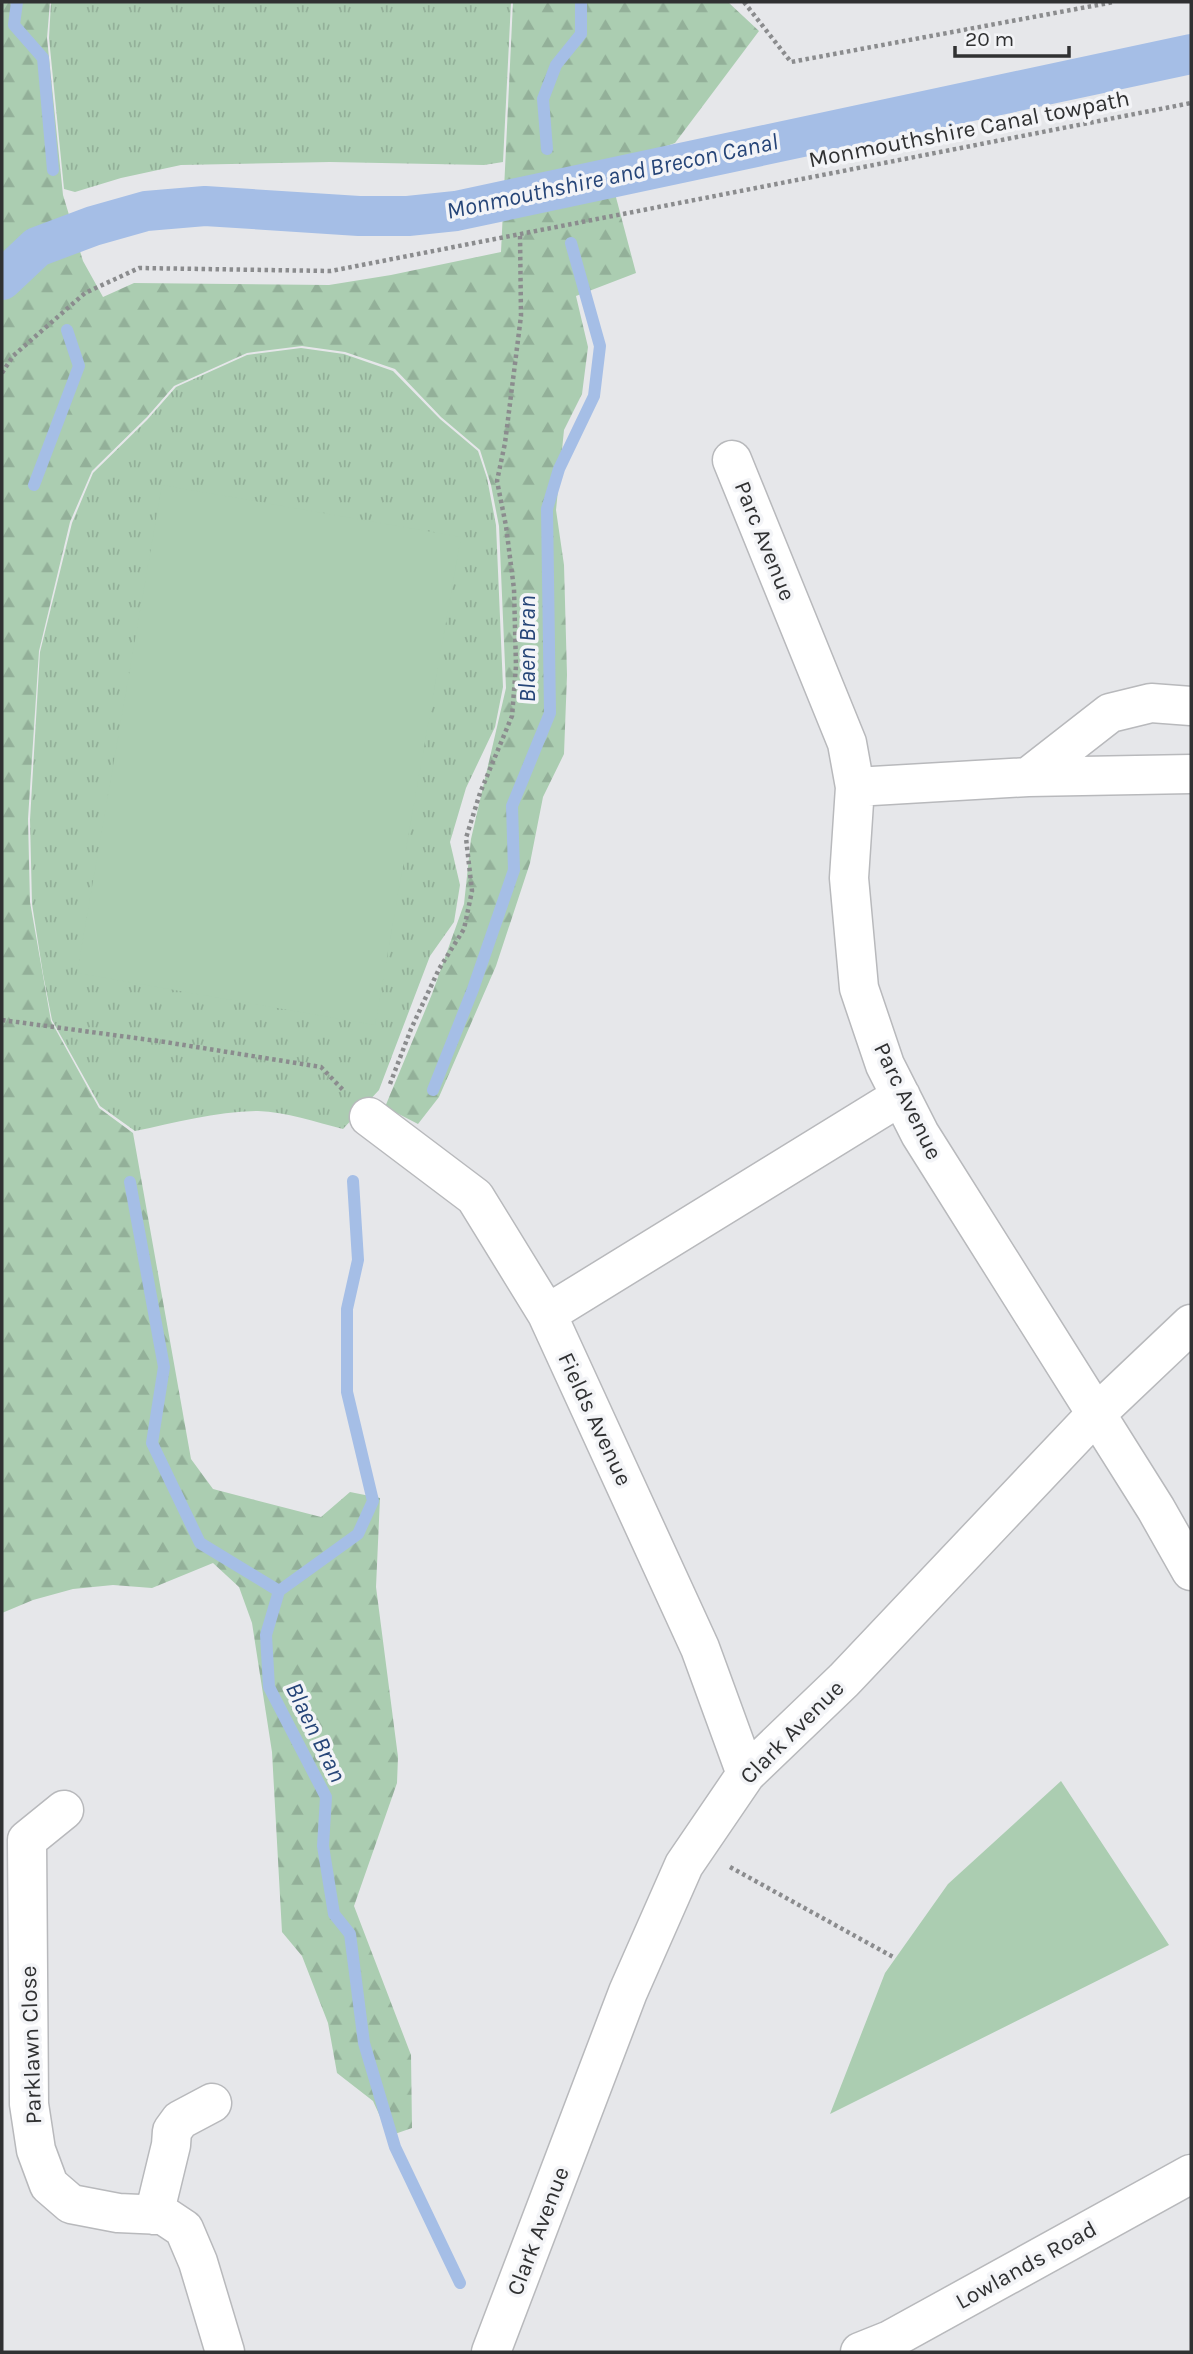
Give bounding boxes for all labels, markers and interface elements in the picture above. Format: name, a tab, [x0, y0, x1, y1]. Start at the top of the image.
scale bar	[955, 14, 1069, 58]
text: 20 m	[965, 27, 1014, 51]
street label: Monmouthshire Canal towpath	[806, 85, 1132, 173]
water label: Monmouthshire and Brecon Canal	[444, 127, 780, 225]
street label: Parc Avenue	[729, 477, 801, 605]
water label: Blaen Bran	[513, 595, 541, 703]
street label: Parc Avenue	[868, 1038, 948, 1164]
street label: Fields Avenue	[552, 1348, 638, 1490]
street label: Clark Avenue	[734, 1674, 850, 1790]
water label: Blaen Bran	[280, 1677, 352, 1787]
street label: Parklawn Close	[15, 1965, 47, 2125]
street label: Clark Avenue	[501, 2163, 575, 2299]
street label: Lowlands Road	[951, 2215, 1101, 2315]

